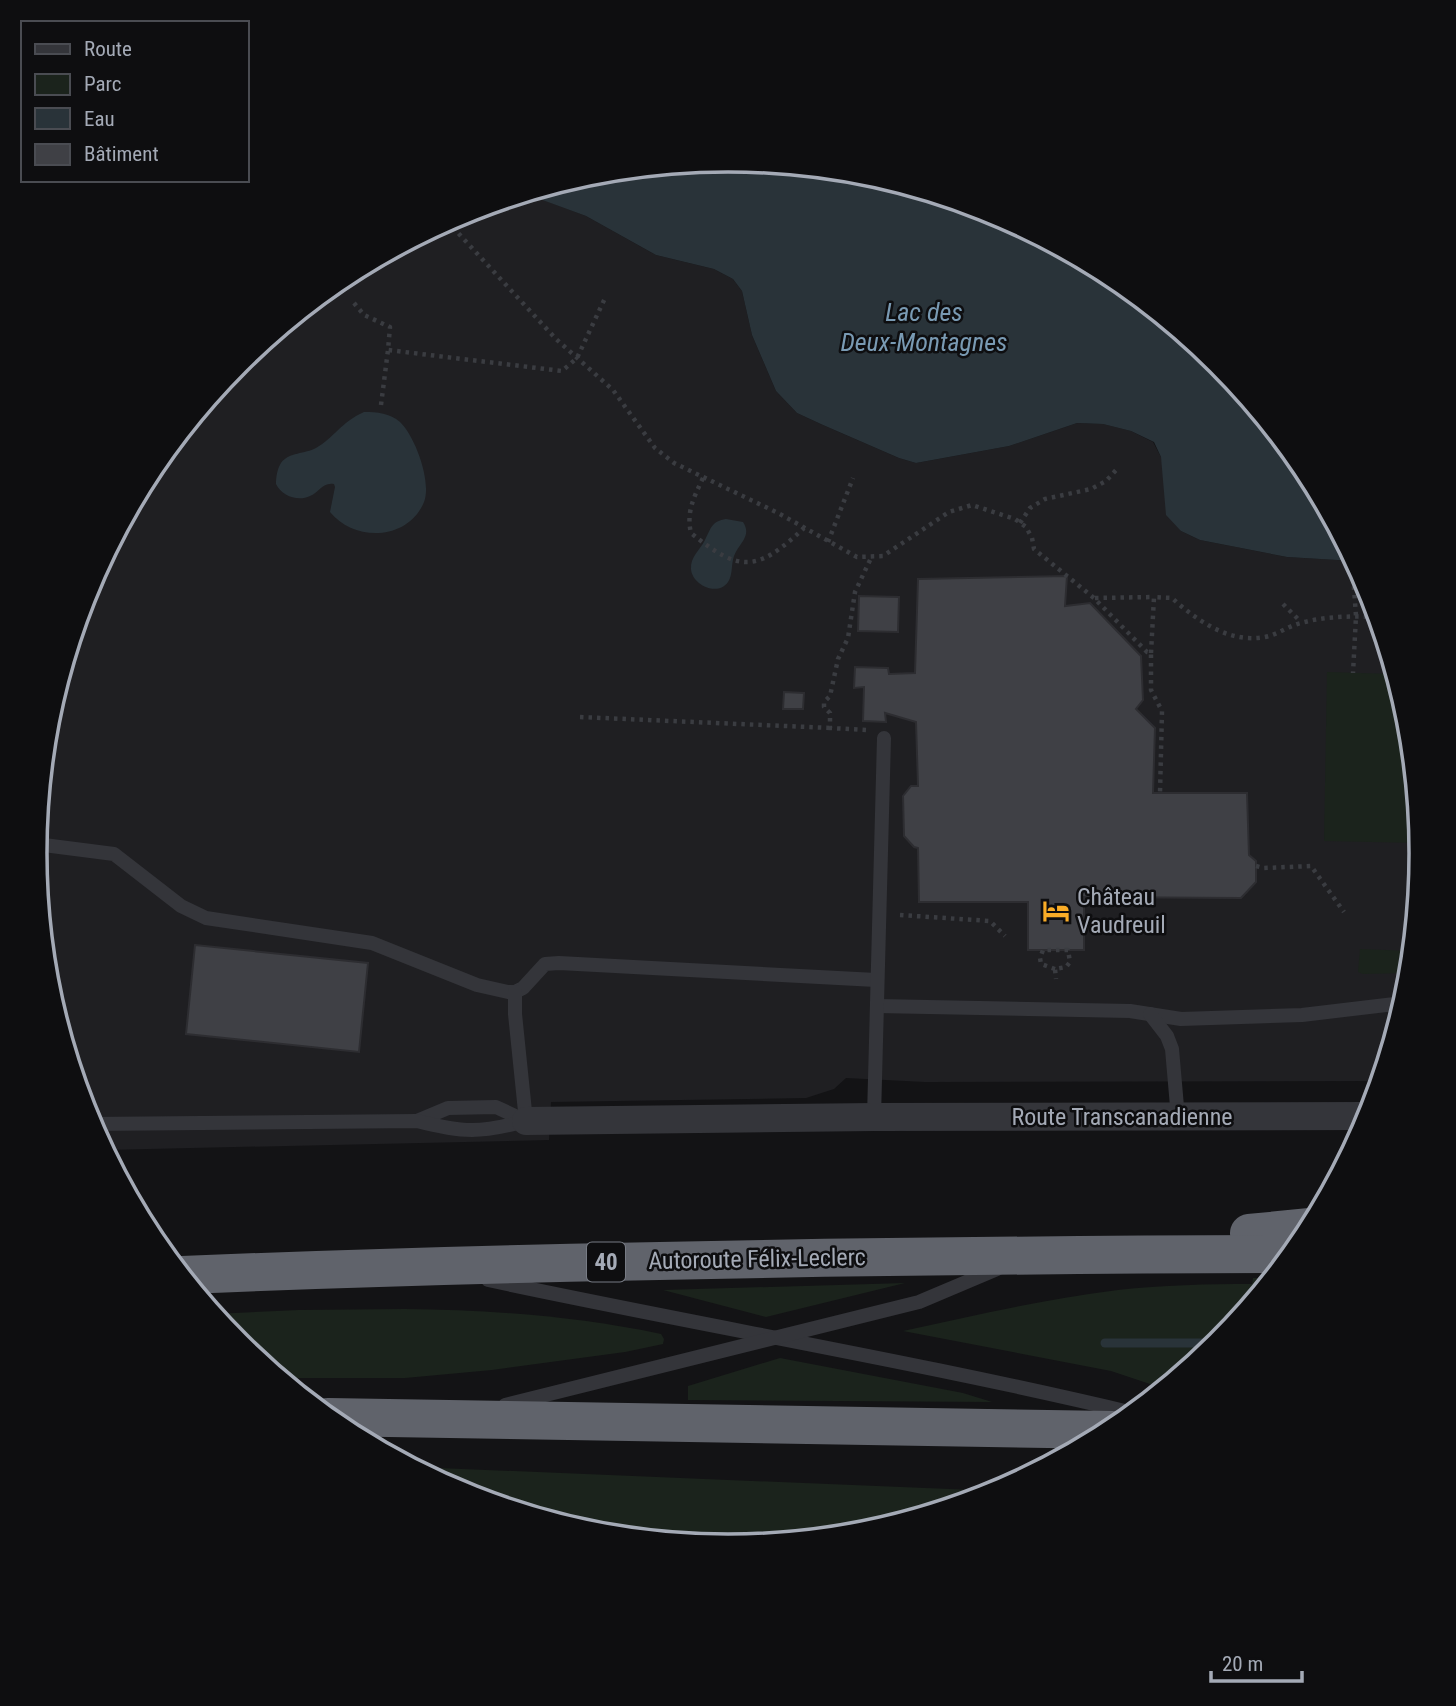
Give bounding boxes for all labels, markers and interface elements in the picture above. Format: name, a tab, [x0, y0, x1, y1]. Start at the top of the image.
legend	[21, 21, 248, 182]
text: Route	[84, 37, 132, 61]
text: Parc	[84, 72, 122, 96]
text: Eau	[84, 107, 115, 131]
text: Bâtiment	[84, 142, 159, 166]
water label: Lac des Deux-Montagnes	[840, 297, 1008, 357]
place label: Château Vaudreuil	[1077, 883, 1166, 939]
hotel icon: Château Vaudreuil	[1041, 896, 1071, 926]
street label: Route Transcanadienne	[1011, 1103, 1233, 1131]
road number: 40	[587, 1242, 625, 1282]
street label: Autoroute Félix-Leclerc	[648, 1243, 866, 1275]
scale bar	[1211, 1640, 1302, 1684]
text: 20 m	[1222, 1652, 1263, 1676]

